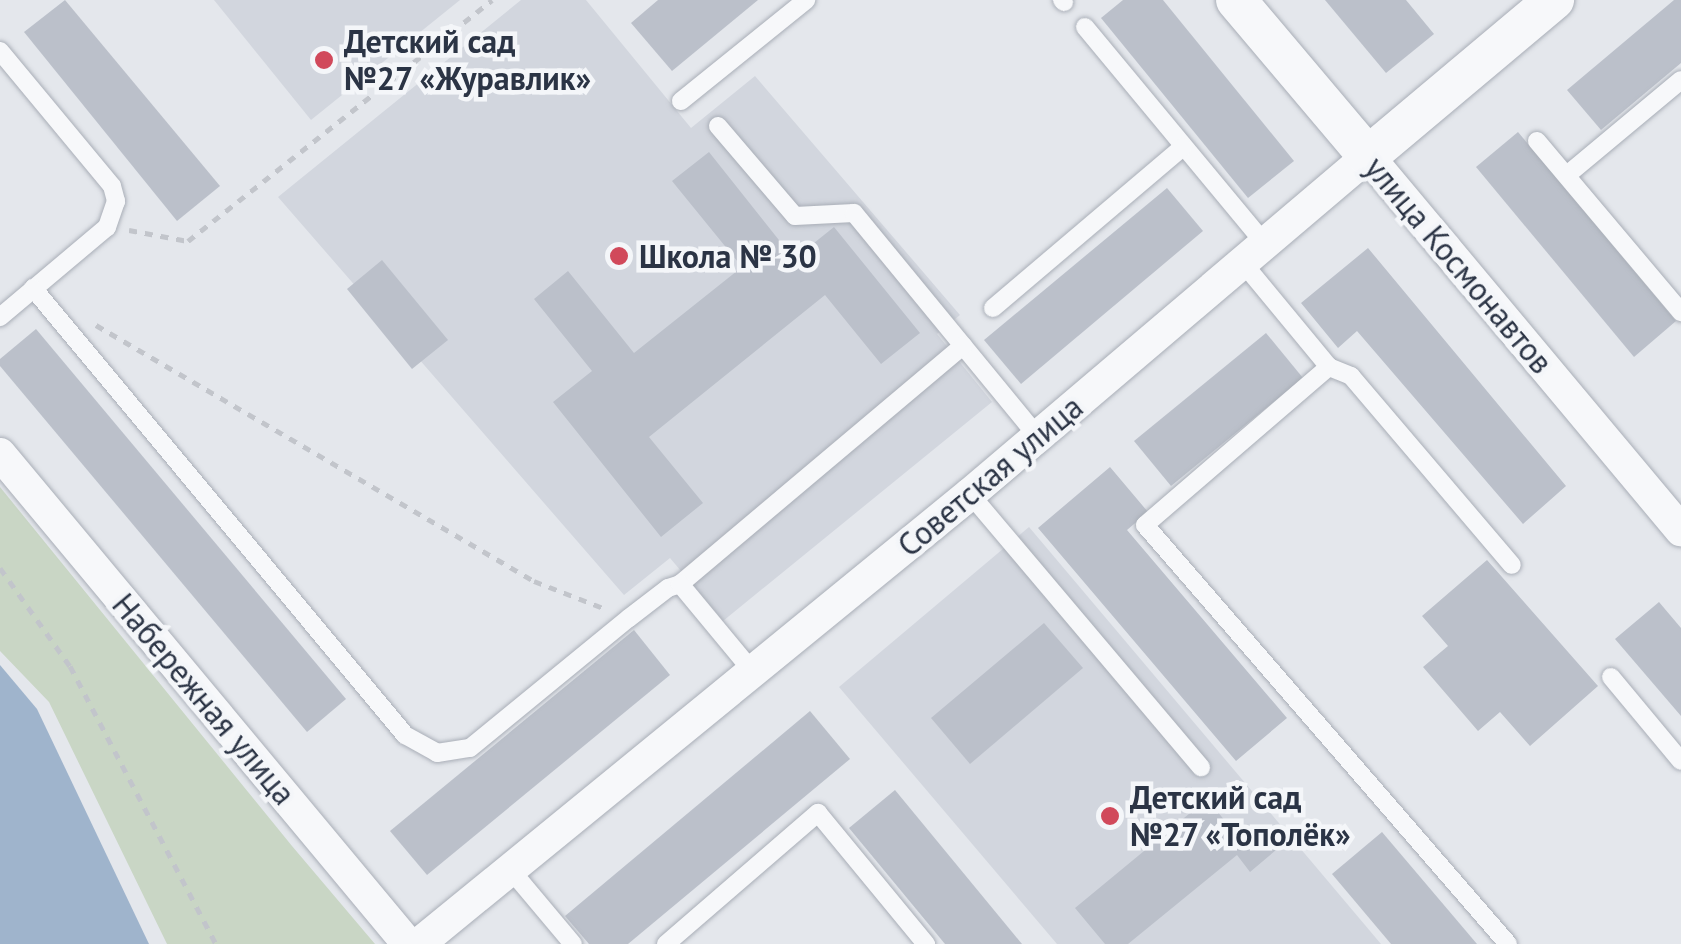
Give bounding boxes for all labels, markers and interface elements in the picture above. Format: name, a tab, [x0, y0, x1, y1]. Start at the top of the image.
place label: Детский сад №27 «Журавлик»	[344, 23, 593, 98]
marker: Детский сад №27 «Журавлик»	[313, 49, 335, 71]
street label: улица Космонавтов	[1357, 149, 1561, 381]
place label: Школа № 30	[639, 237, 817, 275]
marker: Школа № 30	[608, 245, 630, 267]
street label: Советская улица	[890, 388, 1090, 564]
street label: Набережная улица	[105, 586, 303, 812]
place label: Детский сад №27 «Тополёк»	[1130, 779, 1352, 854]
marker: Детский сад №27 «Тополёк»	[1099, 805, 1121, 827]

